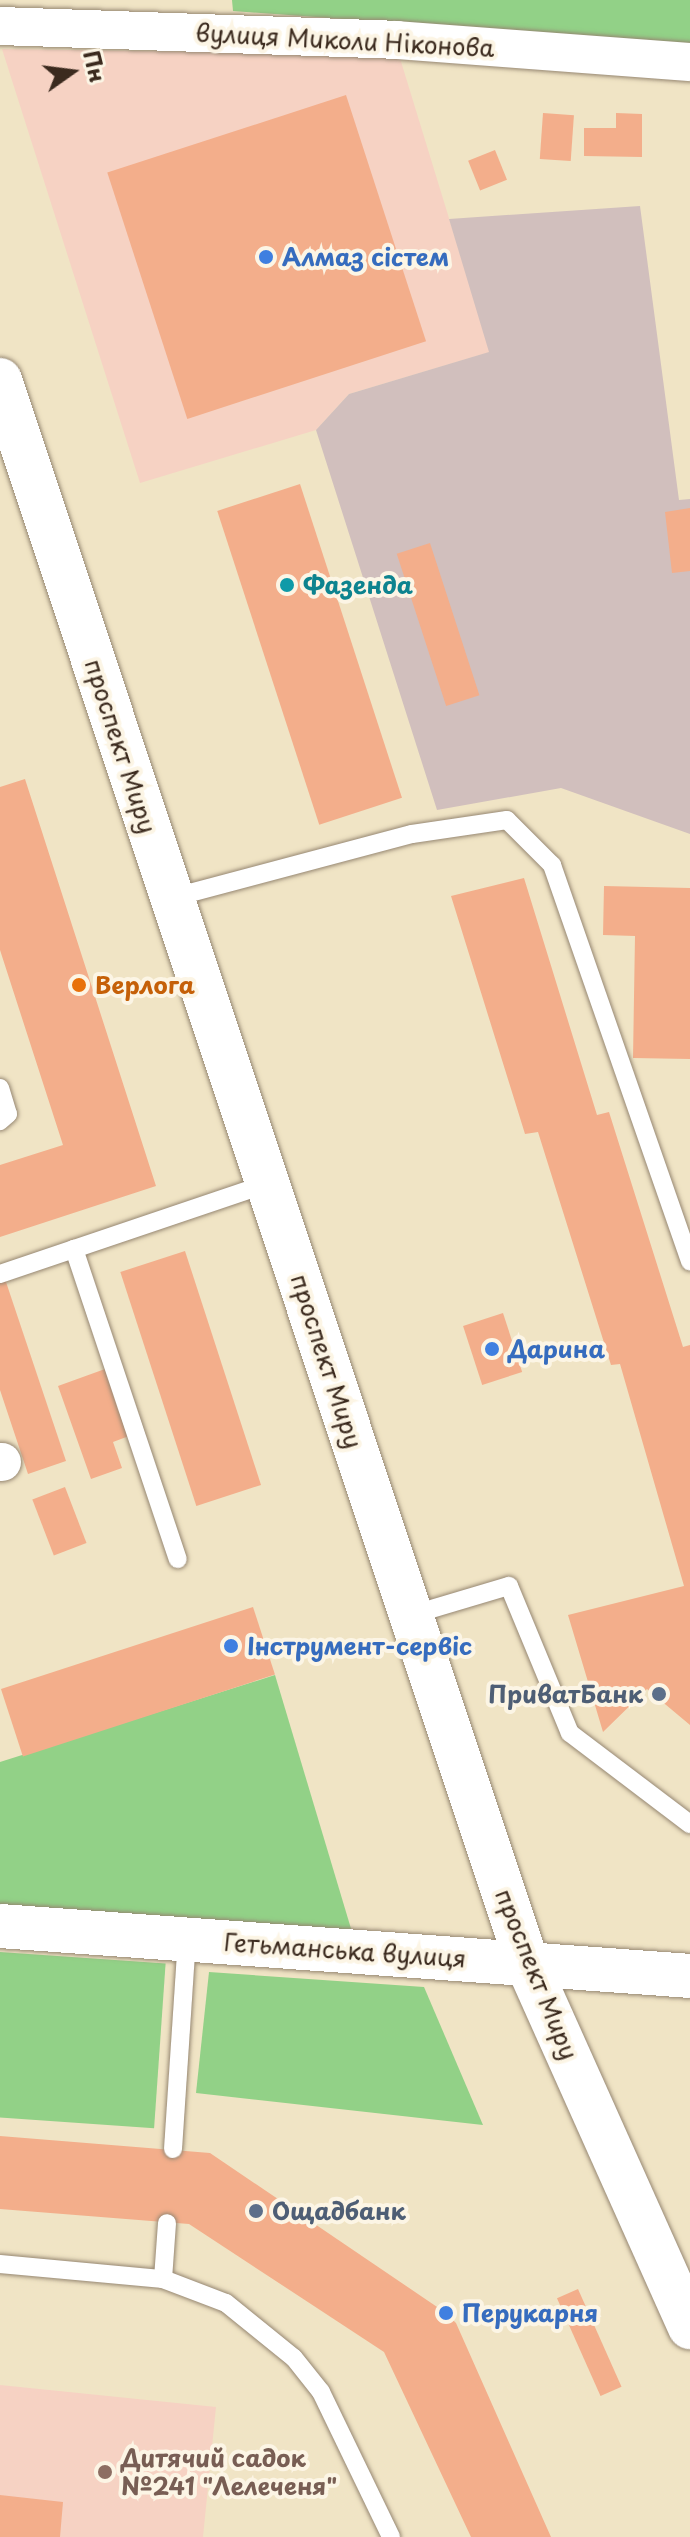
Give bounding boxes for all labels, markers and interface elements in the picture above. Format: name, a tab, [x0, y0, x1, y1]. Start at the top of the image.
street label: вулиця Миколи Ніконова	[194, 18, 496, 62]
north arrow	[32, 32, 112, 112]
text: Пн	[76, 47, 116, 86]
place label: Алмаз сістем	[282, 243, 450, 271]
marker: Алмаз сістем	[257, 248, 275, 266]
place label: Фазенда	[303, 571, 413, 599]
marker: Фазенда	[278, 576, 296, 594]
street label: проспект Миру	[79, 655, 163, 837]
place label: Beрлога	[95, 971, 195, 999]
marker: Beрлога	[70, 976, 88, 994]
street label: проспект Миру	[285, 1270, 369, 1452]
place label: Дарина	[508, 1335, 605, 1363]
marker: Дарина	[483, 1340, 501, 1358]
place label: Інструмент-сервіс	[247, 1632, 472, 1660]
marker: Інструмент-сервіс	[222, 1637, 240, 1655]
place label: ПриватБанк	[488, 1680, 643, 1708]
marker: ПриватБанк	[650, 1685, 668, 1703]
street label: проспект Миру	[490, 1884, 584, 2064]
street label: Гетьманська вулиця	[222, 1927, 468, 1973]
place label: Ощадбанк	[272, 2197, 406, 2225]
marker: Ощадбанк	[247, 2202, 265, 2220]
place label: Перукарня	[462, 2299, 598, 2327]
marker: Перукарня	[437, 2304, 455, 2322]
place label: Дитячий садок №241 "Лелеченя"	[121, 2444, 338, 2500]
marker: Дитячий садок №241 "Лелеченя"	[96, 2463, 114, 2481]

